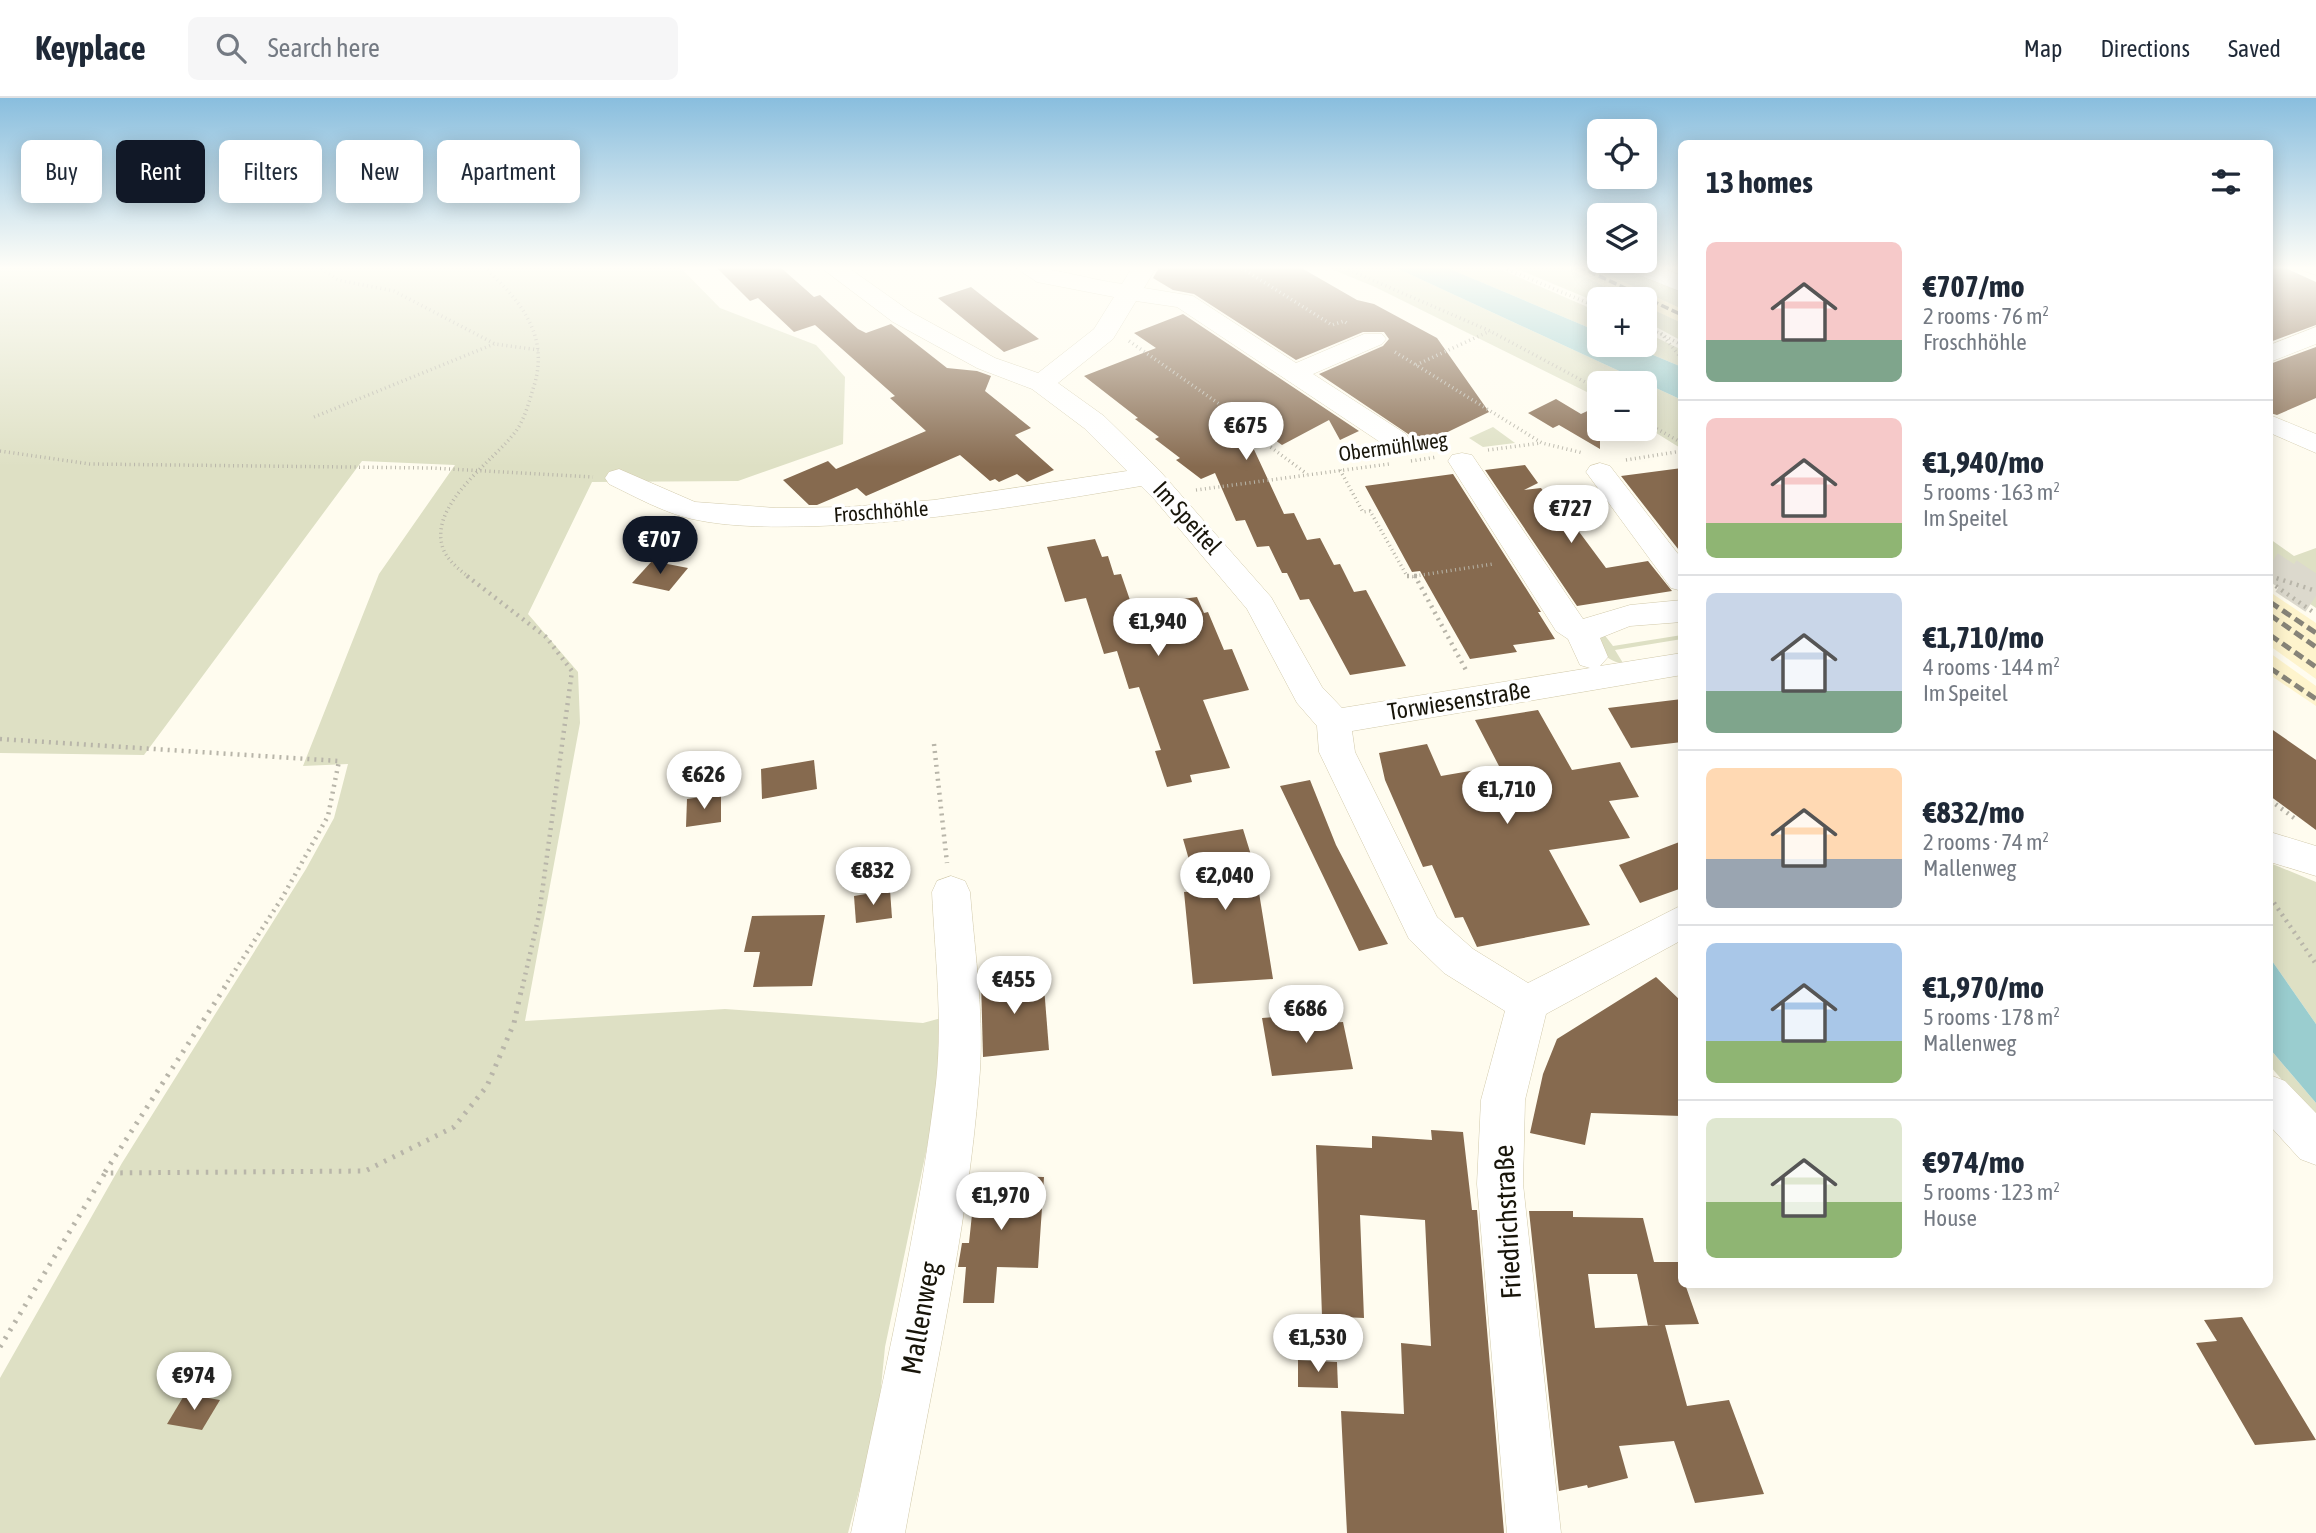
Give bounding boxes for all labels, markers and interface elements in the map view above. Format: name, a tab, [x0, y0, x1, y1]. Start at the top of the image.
search box	[188, 17, 678, 80]
text: Keyplace	[35, 29, 146, 67]
icon: search	[212, 29, 250, 67]
text: Search here	[268, 33, 380, 63]
text: Map	[2024, 35, 2062, 62]
text: Directions	[2100, 35, 2190, 62]
text: Saved	[2228, 35, 2281, 62]
map controls	[1587, 119, 1657, 441]
button: locate	[1587, 119, 1657, 189]
chip: Buy	[21, 140, 102, 203]
chip: Rent	[116, 140, 205, 203]
chip: Filters	[219, 140, 322, 203]
chip: New	[336, 140, 423, 203]
chip: Apartment	[437, 140, 580, 203]
icon: filters	[2207, 163, 2245, 201]
text: 13 homes	[1706, 165, 1813, 199]
button: layers	[1587, 203, 1657, 273]
text: €707/mo	[1923, 269, 2025, 303]
icon: home	[1762, 270, 1846, 354]
button: +	[1587, 287, 1657, 357]
text: 2 rooms · 76 m²	[1923, 303, 2049, 329]
text: Froschhöhle	[1923, 329, 2027, 355]
button: −	[1587, 371, 1657, 441]
pin: €675	[1205, 402, 1287, 462]
text: €675	[1225, 412, 1267, 438]
street label: Obermühlweg	[1337, 426, 1449, 466]
text: €1,940/mo	[1923, 445, 2044, 479]
icon: home	[1762, 446, 1846, 530]
street label: Im Speitel	[1148, 476, 1227, 560]
text: 5 rooms · 163 m²	[1923, 479, 2060, 505]
pin: €727	[1530, 486, 1612, 545]
text: €727	[1550, 495, 1592, 521]
street label: Froschhöhle	[833, 496, 929, 526]
text: Im Speitel	[1923, 505, 2008, 531]
pin: €707	[619, 517, 701, 576]
text: €707	[639, 526, 681, 552]
pin: €1,940	[1101, 598, 1215, 658]
text: €1,940	[1129, 608, 1187, 634]
text: €1,710/mo	[1923, 620, 2044, 654]
icon: home	[1762, 621, 1846, 705]
text: 4 rooms · 144 m²	[1923, 654, 2060, 680]
street label: Torwiesenstraße	[1385, 676, 1532, 725]
text: Im Speitel	[1923, 680, 2008, 706]
pin: €626	[663, 752, 745, 811]
text: €626	[683, 761, 725, 787]
pin: €1,710	[1450, 766, 1564, 826]
text: €1,710	[1478, 776, 1536, 802]
text: €832/mo	[1923, 795, 2025, 829]
icon: home	[1762, 796, 1846, 880]
text: 2 rooms · 74 m²	[1923, 829, 2049, 855]
pin: €832	[832, 848, 914, 907]
pin: €2,040	[1168, 852, 1282, 912]
text: Mallenweg	[1923, 855, 2017, 881]
text: €832	[852, 857, 894, 883]
text: €2,040	[1196, 862, 1254, 888]
pin: €455	[973, 956, 1055, 1016]
text: €455	[993, 966, 1035, 992]
text: €1,970/mo	[1923, 970, 2044, 1004]
icon: home	[1762, 971, 1846, 1055]
pin: €686	[1265, 986, 1347, 1045]
text: €686	[1285, 995, 1327, 1021]
text: 5 rooms · 178 m²	[1923, 1004, 2060, 1030]
text: Mallenweg	[1923, 1030, 2017, 1056]
street label: Friedrichstraße	[1487, 1144, 1527, 1300]
text: €974/mo	[1923, 1145, 2025, 1179]
icon: home	[1762, 1146, 1846, 1230]
pin: €1,970	[944, 1172, 1058, 1232]
text: 5 rooms · 123 m²	[1923, 1179, 2060, 1205]
text: €1,970	[972, 1182, 1030, 1208]
text: House	[1923, 1205, 1977, 1231]
street label: Mallenweg	[894, 1259, 946, 1377]
pin: €1,530	[1261, 1314, 1375, 1374]
text: €1,530	[1289, 1324, 1347, 1350]
pin: €974	[153, 1352, 235, 1412]
text: €974	[173, 1362, 215, 1388]

